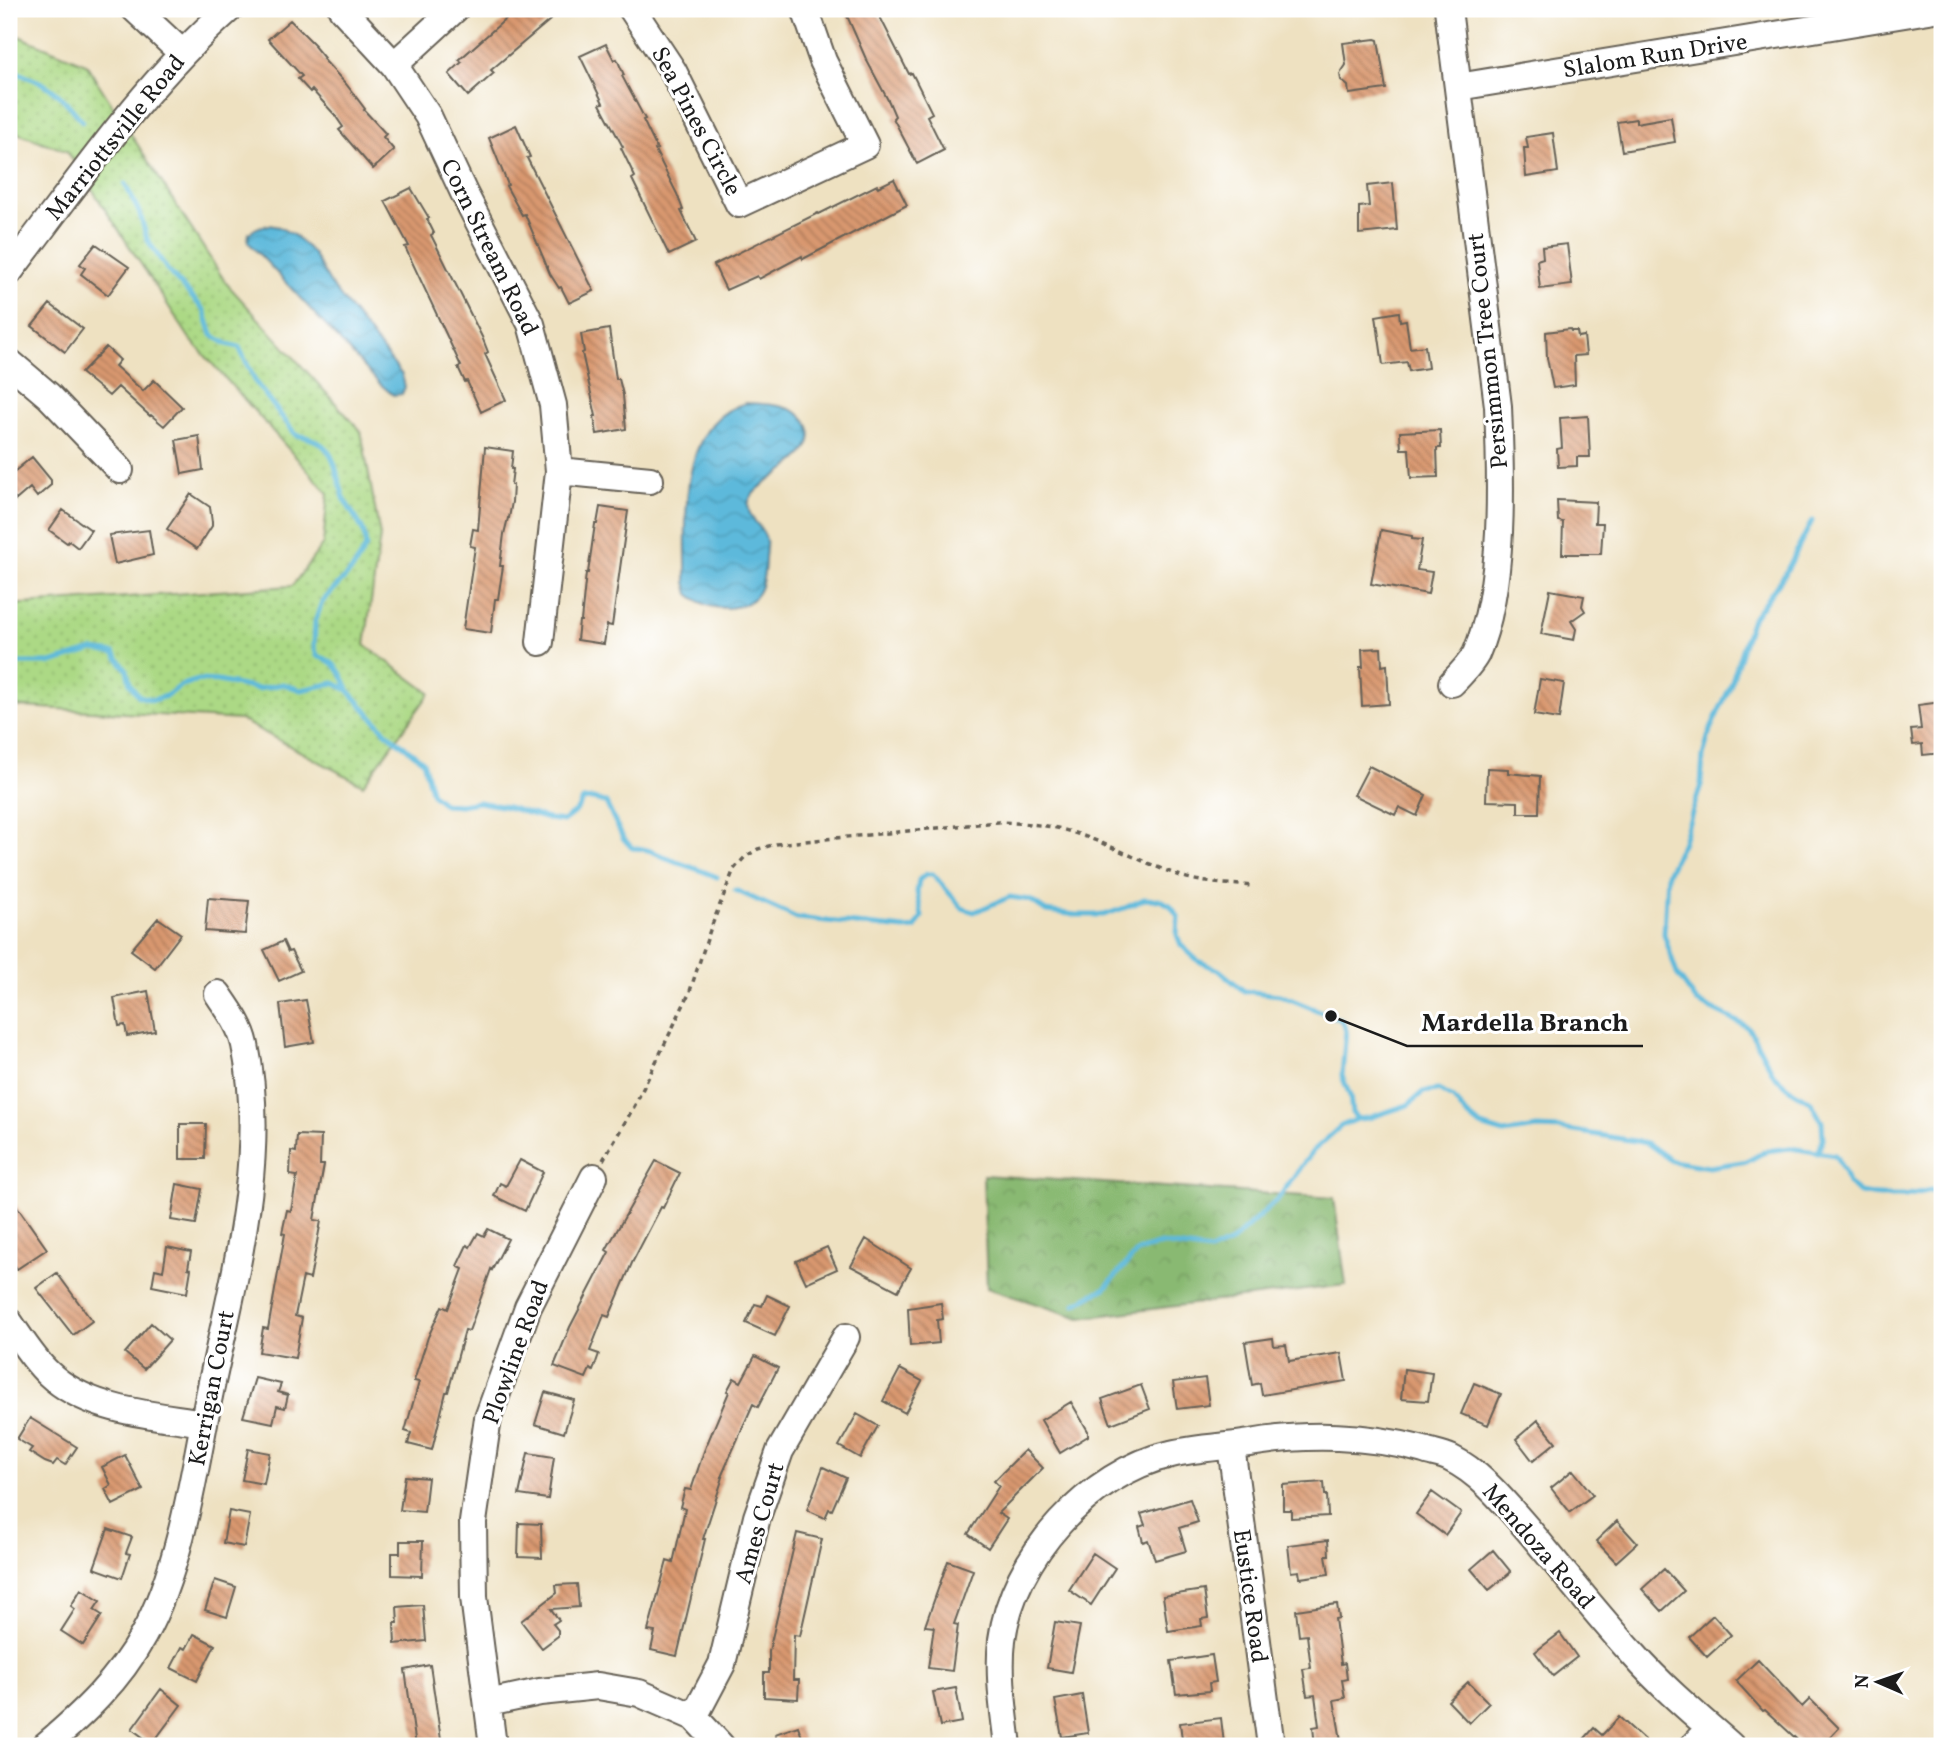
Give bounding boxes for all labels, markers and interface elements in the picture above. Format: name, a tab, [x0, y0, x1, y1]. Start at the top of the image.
street label: Slalom Run Drive	[1561, 26, 1750, 88]
street label: Sea Pines Circle	[642, 41, 749, 203]
street label: Marriottsville Road	[39, 48, 194, 229]
street label: Corn Stream Road	[431, 154, 546, 342]
street label: Persimmon Tree Court	[1460, 231, 1518, 471]
callout: Mardella Branch	[1407, 999, 1643, 1046]
text: Mardella Branch	[1421, 1006, 1629, 1042]
street label: Plowline Road	[475, 1276, 559, 1430]
street label: Kerrigan Court	[181, 1308, 245, 1469]
street label: Ames Court	[727, 1459, 794, 1588]
street label: Mendoza Road	[1473, 1477, 1602, 1618]
street label: Eustice Road	[1223, 1527, 1275, 1665]
north arrow	[1842, 1646, 1912, 1716]
text: N	[1850, 1674, 1876, 1689]

